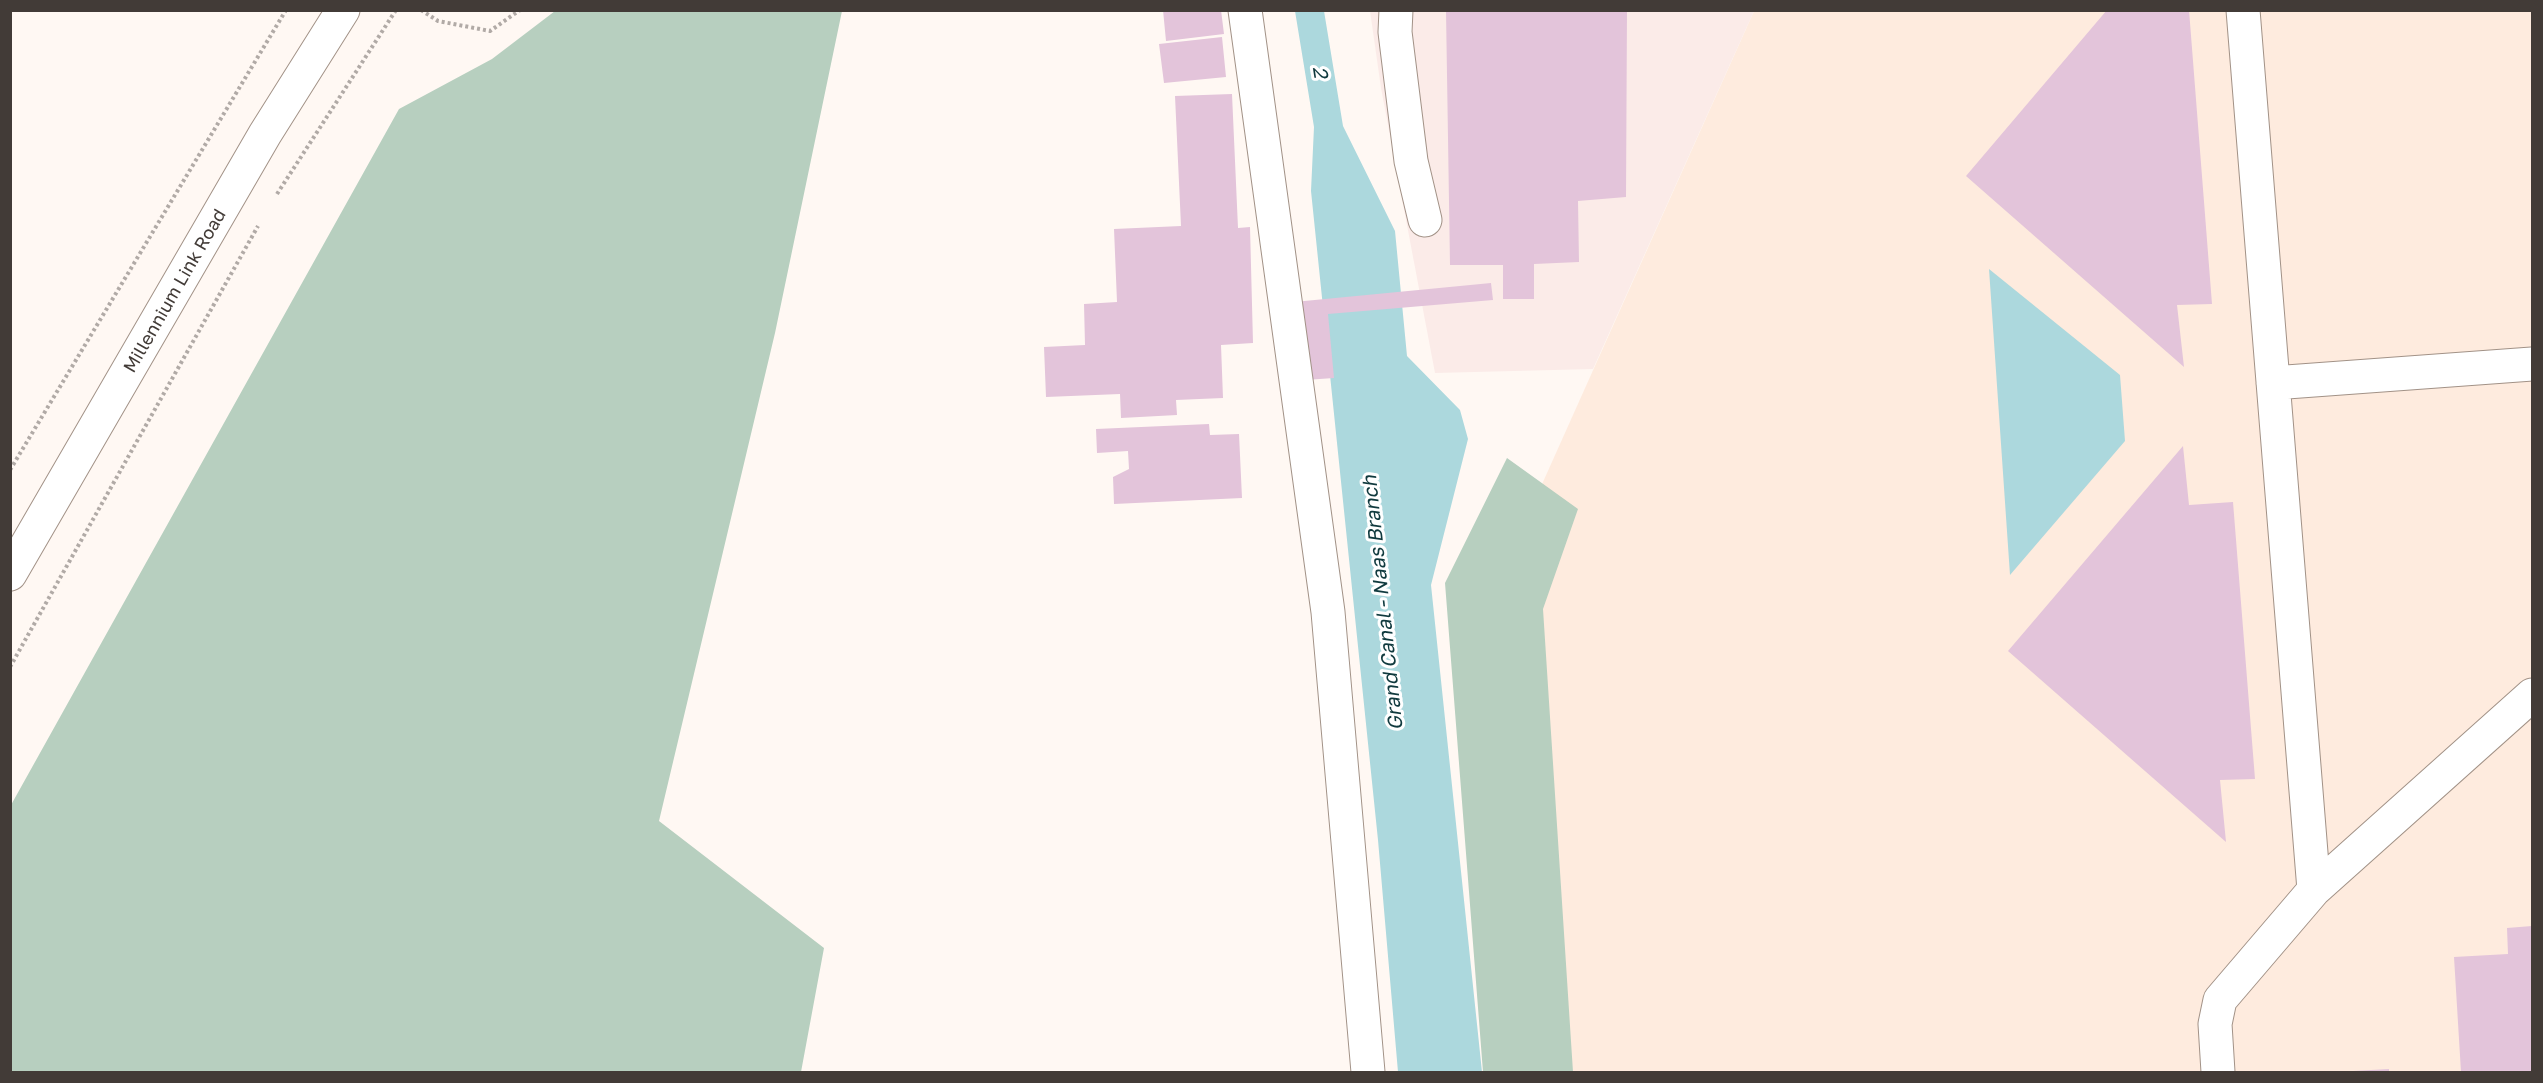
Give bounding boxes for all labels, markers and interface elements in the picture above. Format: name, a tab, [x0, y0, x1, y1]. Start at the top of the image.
water label: 2	[1307, 64, 1333, 80]
street label: Millennium Link Road	[119, 205, 231, 377]
water label: Grand Canal - Naas Branch	[1358, 474, 1408, 732]

